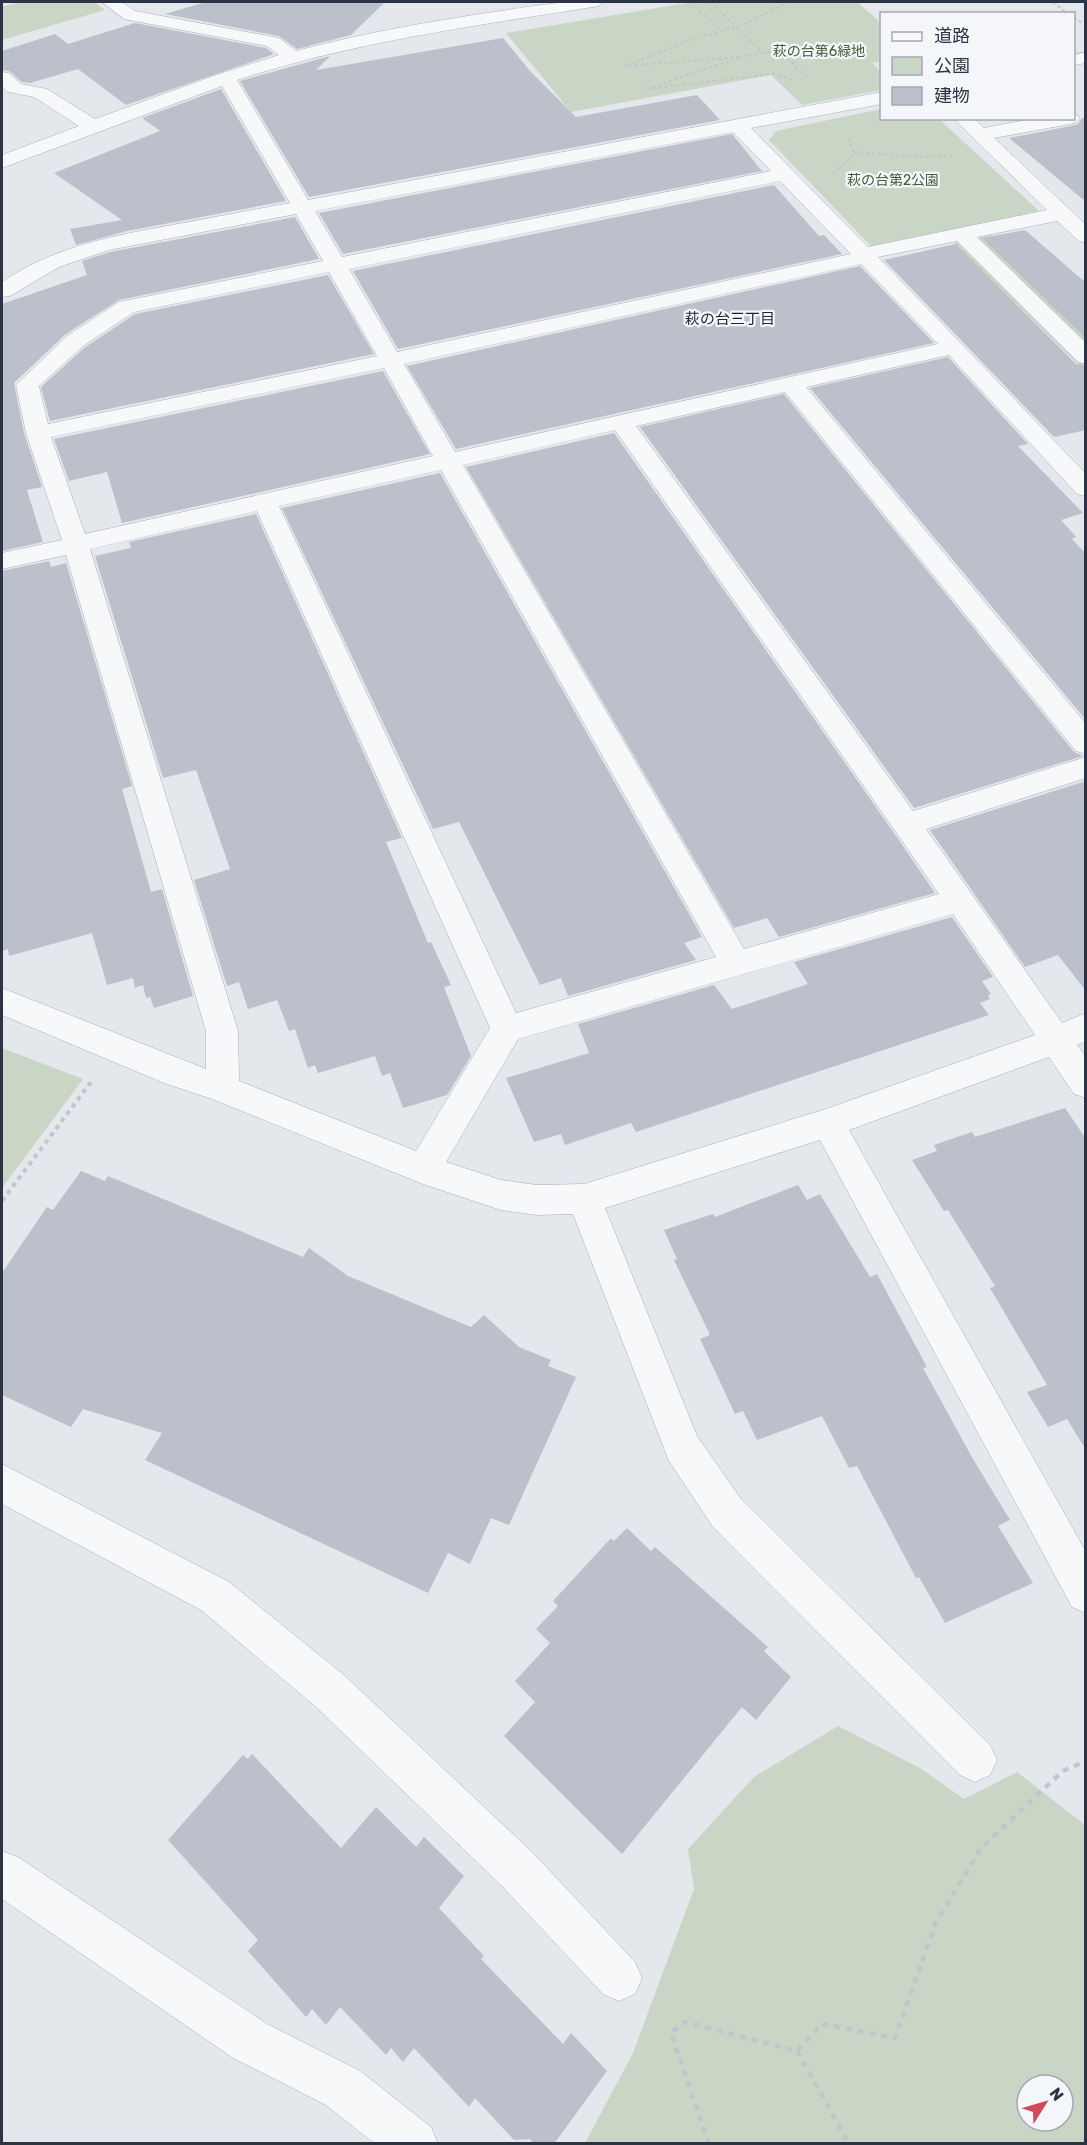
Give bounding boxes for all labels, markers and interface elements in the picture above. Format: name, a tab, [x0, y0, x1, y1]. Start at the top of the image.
legend	[880, 12, 1075, 120]
text: 道路	[934, 25, 970, 47]
park label: 萩の台第6緑地	[773, 43, 865, 60]
text: 公園	[934, 55, 970, 77]
text: 建物	[934, 85, 970, 107]
park label: 萩の台第2公園	[847, 172, 939, 189]
district label: 萩の台三丁目	[685, 310, 775, 328]
north arrow	[1015, 2073, 1075, 2133]
text: N	[1046, 2084, 1068, 2105]

